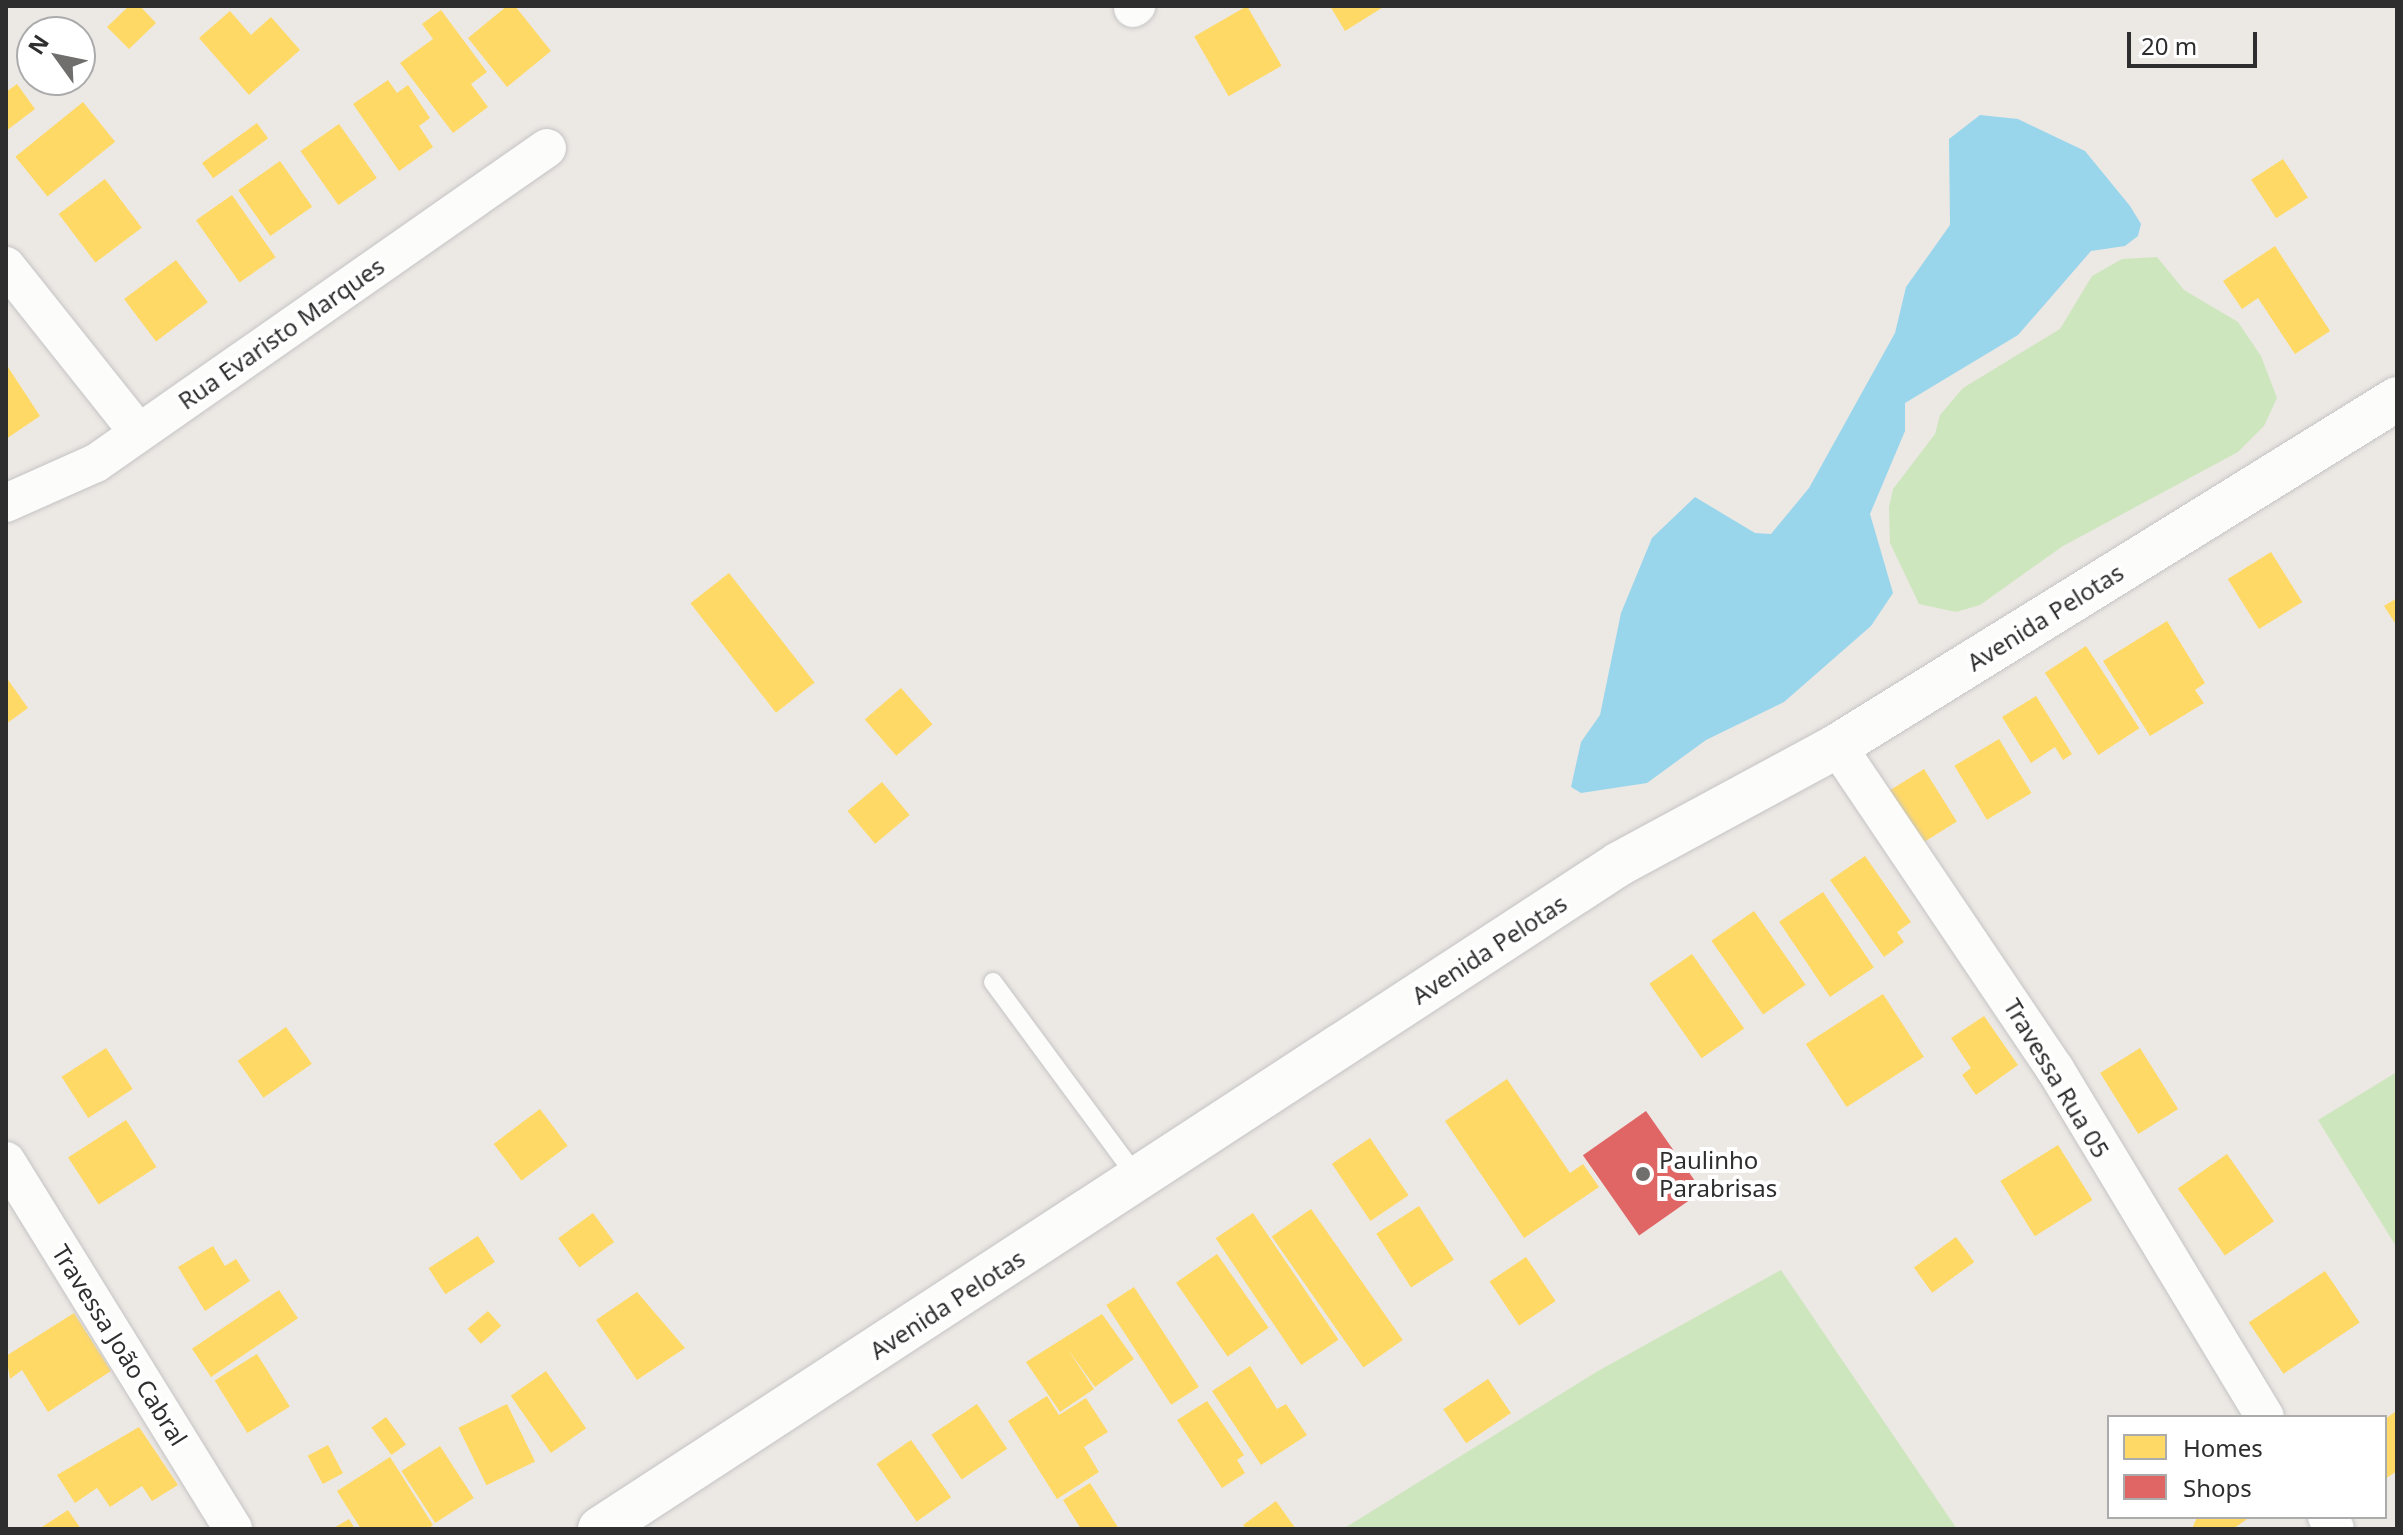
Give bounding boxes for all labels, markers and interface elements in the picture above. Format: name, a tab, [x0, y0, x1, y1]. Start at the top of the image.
north arrow	[16, 16, 96, 96]
scale bar	[2131, 16, 2261, 66]
text: N	[20, 28, 55, 60]
text: 20 m	[2141, 29, 2197, 62]
street label: Rua Evaristo Marques	[172, 251, 390, 415]
street label: Avenida Pelotas	[1961, 557, 2129, 677]
street label: Avenida Pelotas	[1406, 888, 1572, 1010]
street label: Travessa Rua 05	[1998, 993, 2116, 1163]
place label: Paulinho Parabrisas	[1659, 1146, 1777, 1202]
marker: Paulinho Parabrisas	[1634, 1165, 1652, 1183]
street label: Travessa João Cabral	[47, 1239, 193, 1451]
street label: Avenida Pelotas	[864, 1243, 1030, 1365]
legend	[2107, 1415, 2387, 1519]
text: Homes	[2183, 1431, 2263, 1464]
text: Shops	[2183, 1471, 2252, 1504]

